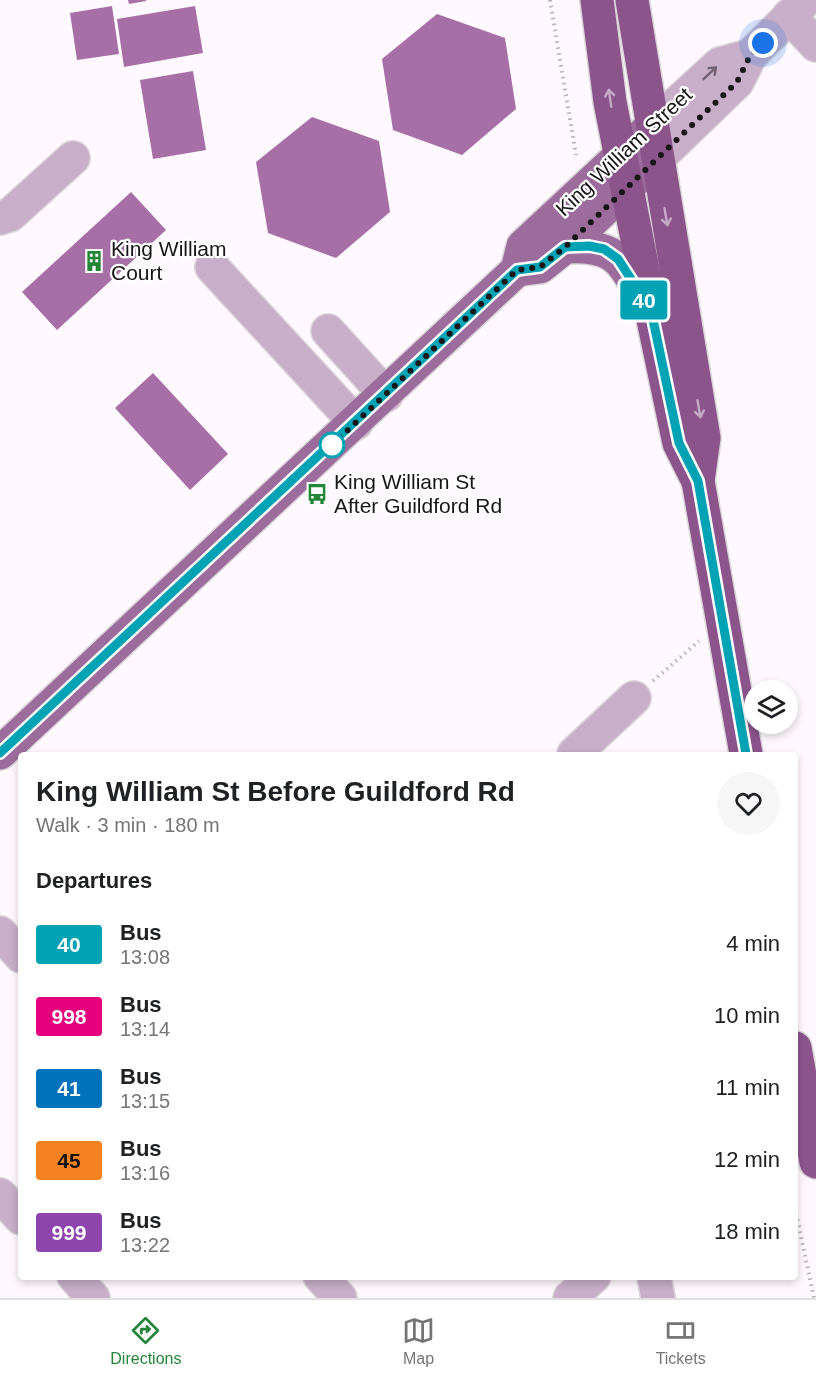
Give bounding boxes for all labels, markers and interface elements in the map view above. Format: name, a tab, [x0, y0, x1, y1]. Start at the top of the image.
your location	[748, 28, 778, 58]
one-way arrow	[702, 66, 717, 80]
street label: King William Street	[551, 83, 696, 221]
one-way arrow	[604, 88, 615, 108]
one-way arrow	[661, 207, 672, 226]
place label: King William Court	[111, 237, 227, 284]
building icon: King William Court	[82, 249, 106, 273]
line badge: 40	[617, 280, 671, 320]
text: 40	[632, 289, 656, 312]
one-way arrow	[694, 399, 705, 418]
unlabelled marker	[319, 432, 345, 458]
place label: King William St After Guildford Rd	[334, 470, 502, 517]
bus stop icon: King William St After Guildford Rd	[305, 482, 329, 506]
map controls	[744, 680, 798, 734]
button: layers	[744, 680, 798, 734]
button: heart	[717, 772, 780, 835]
text: King William St Before Guildford Rd	[36, 776, 515, 807]
text: Walk · 3 min · 180 m	[36, 814, 220, 836]
text: Departures	[36, 868, 152, 893]
text: Bus	[120, 920, 162, 945]
text: 4 min	[726, 931, 780, 956]
text: 40	[57, 933, 81, 956]
text: 13:08	[120, 946, 170, 968]
text: Bus	[120, 992, 162, 1017]
text: 10 min	[714, 1003, 780, 1028]
text: 998	[51, 1005, 87, 1028]
text: 13:14	[120, 1018, 170, 1040]
text: Bus	[120, 1064, 162, 1089]
text: 11 min	[716, 1075, 780, 1100]
text: 41	[57, 1077, 81, 1100]
text: 13:15	[120, 1090, 170, 1112]
text: Bus	[120, 1136, 162, 1161]
text: 12 min	[714, 1147, 780, 1172]
text: 45	[57, 1149, 81, 1172]
text: 13:16	[120, 1162, 170, 1184]
text: Bus	[120, 1208, 162, 1233]
text: 18 min	[714, 1219, 780, 1244]
text: 999	[51, 1221, 87, 1244]
text: 13:22	[120, 1234, 170, 1256]
tab: Directions	[110, 1314, 181, 1368]
tab: Map	[402, 1314, 435, 1368]
tab: Tickets	[656, 1314, 706, 1368]

